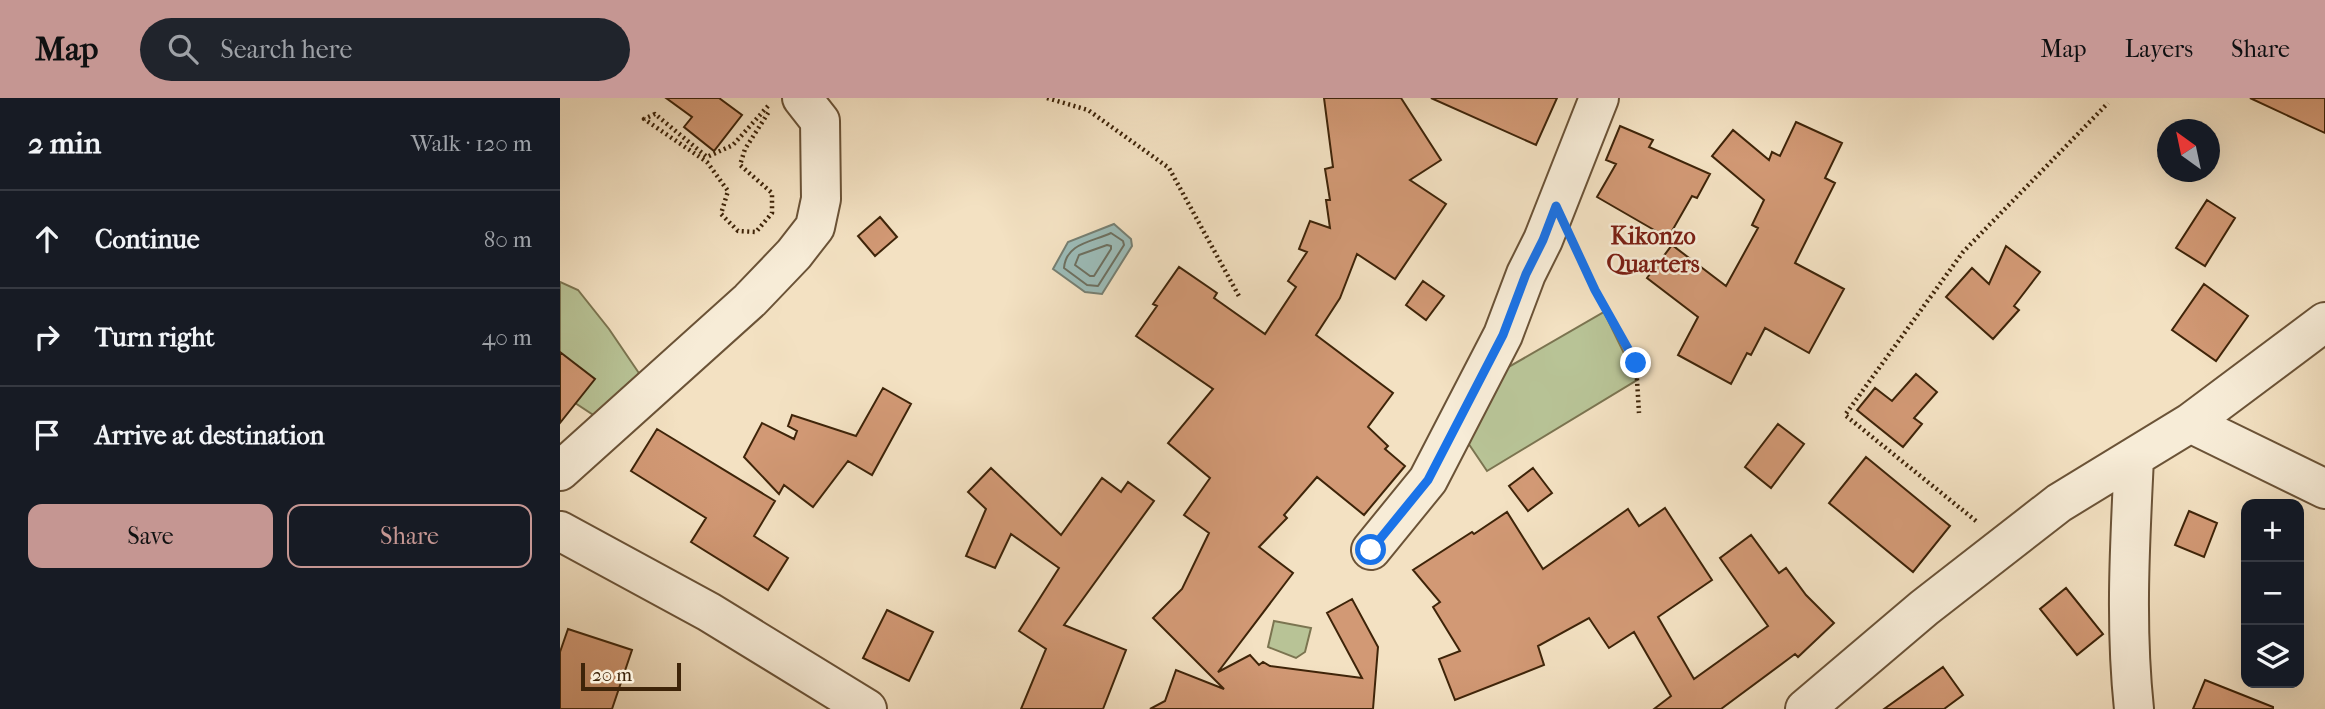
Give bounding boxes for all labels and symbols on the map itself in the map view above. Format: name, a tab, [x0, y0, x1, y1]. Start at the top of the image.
north arrow	[2157, 119, 2220, 182]
district label: Kikonzo Quarters	[1606, 222, 1700, 278]
route end	[1620, 347, 1651, 378]
route start	[1355, 534, 1386, 565]
scale bar	[581, 660, 681, 692]

